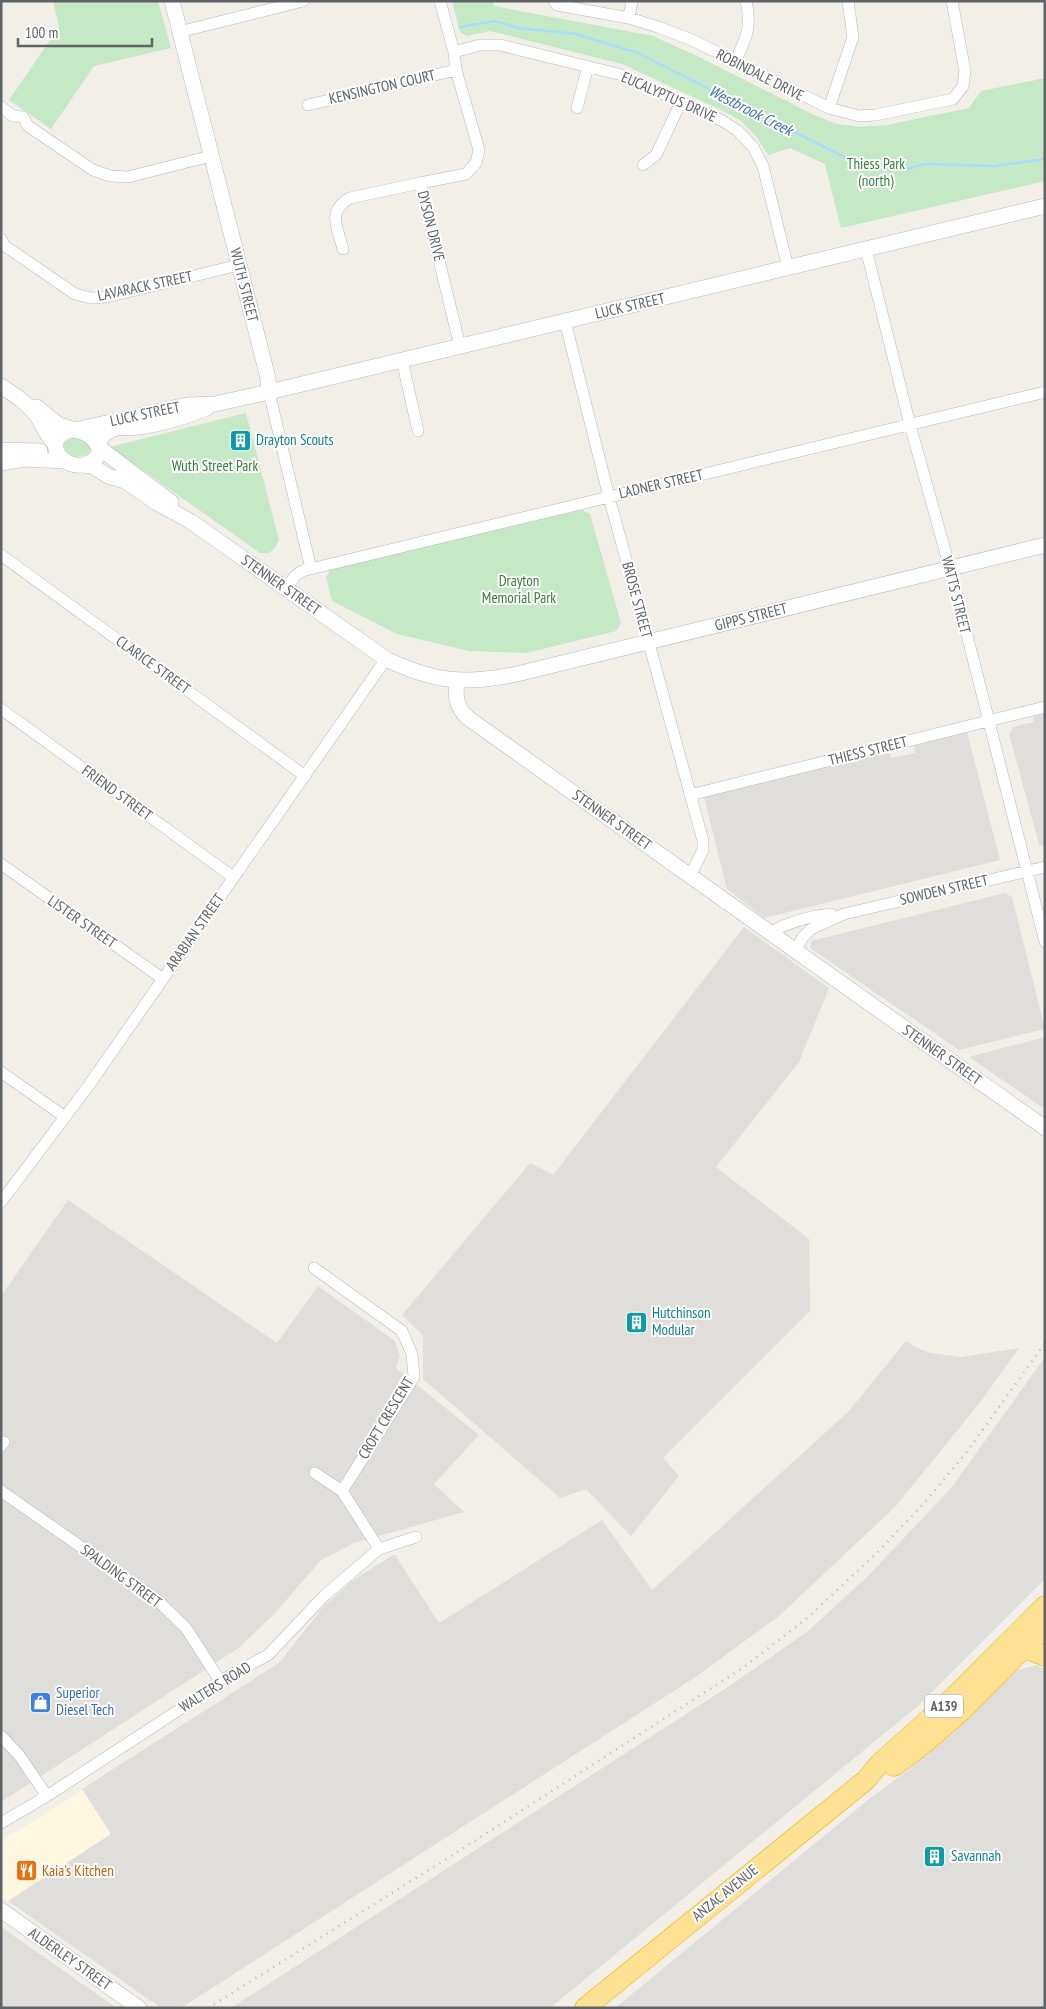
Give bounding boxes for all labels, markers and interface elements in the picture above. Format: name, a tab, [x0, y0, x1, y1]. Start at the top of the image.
scale bar	[18, 15, 151, 47]
text: 100 m	[25, 23, 58, 42]
street label: ROBINDALE DRIVE	[713, 44, 807, 105]
street label: KENSINGTON COURT	[327, 65, 437, 108]
street label: EUCALYPTUS DRIVE	[619, 67, 720, 126]
water label: Westbrook Creek	[706, 80, 798, 141]
park label: Thiess Park (north)	[847, 154, 905, 190]
street label: DYSON DRIVE	[414, 189, 449, 263]
street label: WUTH STREET	[226, 246, 263, 324]
street label: LAVARACK STREET	[96, 266, 195, 305]
street label: LUCK STREET	[593, 288, 667, 323]
street label: LUCK STREET	[108, 397, 182, 430]
building icon: Drayton Scouts	[228, 428, 252, 452]
place label: Drayton Scouts	[256, 430, 334, 449]
park label: Wuth Street Park	[172, 456, 258, 475]
street label: LADNER STREET	[617, 465, 705, 502]
street label: STENNER STREET	[238, 550, 325, 619]
street label: WATTS STREET	[938, 554, 975, 636]
street label: BROSE STREET	[618, 560, 657, 640]
park label: Drayton Memorial Park	[482, 571, 556, 607]
street label: GIPPS STREET	[713, 598, 789, 635]
street label: CLARICE STREET	[112, 631, 194, 698]
street label: THIESS STREET	[826, 731, 910, 769]
street label: FRIEND STREET	[78, 761, 156, 825]
street label: STENNER STREET	[569, 785, 656, 854]
street label: SOWDEN STREET	[898, 870, 990, 909]
street label: ARABIAN STREET	[161, 889, 228, 974]
street label: LISTER STREET	[44, 891, 121, 952]
street label: STENNER STREET	[899, 1020, 986, 1089]
place label: Hutchinson Modular	[652, 1303, 710, 1339]
building icon: Hutchinson Modular	[624, 1310, 648, 1334]
street label: CROFT CRESCENT	[354, 1373, 418, 1462]
street label: SPALDING STREET	[77, 1540, 166, 1612]
street label: WALTERS ROAD	[175, 1657, 254, 1716]
place label: Superior Diesel Tech	[56, 1683, 114, 1719]
shop icon: Superior Diesel Tech	[28, 1690, 52, 1714]
road number: A139	[925, 1694, 963, 1718]
building icon: Savannah	[923, 1844, 947, 1868]
place label: Savannah	[951, 1846, 1001, 1865]
restaurant icon: Kaia's Kitchen	[14, 1859, 38, 1883]
street label: ANZAC AVENUE	[688, 1860, 762, 1925]
place label: Kaia's Kitchen	[42, 1861, 114, 1880]
street label: ALDERLEY STREET	[25, 1923, 116, 1994]

